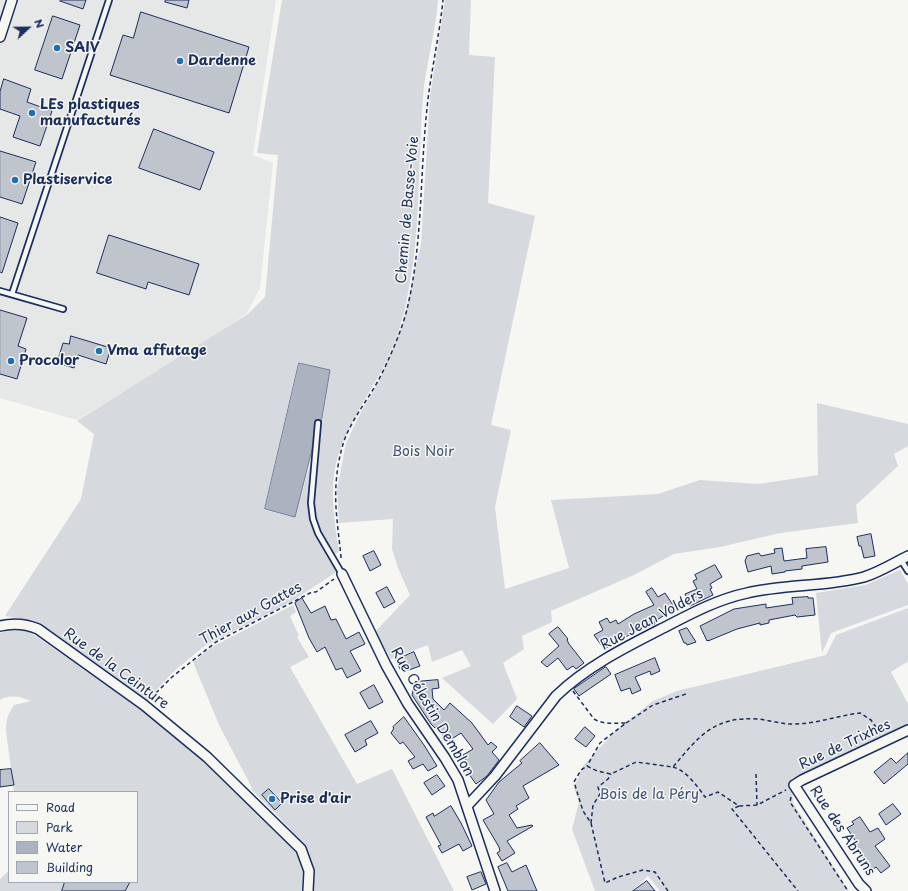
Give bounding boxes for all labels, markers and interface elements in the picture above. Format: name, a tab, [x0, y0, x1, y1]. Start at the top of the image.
north arrow	[8, 8, 48, 48]
text: N	[30, 16, 49, 31]
place label: SAIV	[65, 40, 99, 56]
marker: SAIV	[52, 43, 62, 53]
place label: Dardenne	[188, 53, 256, 69]
marker: Dardenne	[175, 56, 185, 66]
place label: LEs plastiques manufacturés	[40, 97, 141, 130]
marker: LEs plastiques manufacturés	[27, 108, 37, 118]
street label: Chemin de Basse-Voie	[393, 136, 423, 284]
place label: Plastiservice	[23, 172, 112, 188]
marker: Plastiservice	[10, 175, 20, 185]
place label: Vma affutage	[107, 343, 206, 359]
marker: Vma affutage	[94, 346, 104, 356]
place label: Procolor	[19, 353, 79, 369]
marker: Procolor	[6, 356, 16, 366]
park label: Bois Noir	[392, 444, 454, 460]
street label: Thier aux Gattes	[197, 579, 305, 649]
street label: Rue Jean Volders	[598, 586, 706, 654]
street label: Rue de la Ceinture	[60, 625, 172, 713]
street label: Rue Célestin Demblon	[387, 644, 477, 780]
street label: Rue de Trixhes	[797, 716, 893, 774]
street label: Rue des Abruns	[806, 783, 878, 879]
park label: Bois de la Péry	[599, 787, 699, 803]
legend	[8, 791, 138, 883]
place label: Prise d'air	[280, 791, 351, 807]
marker: Prise d'air	[267, 794, 277, 804]
text: Road	[46, 798, 75, 816]
text: Park	[46, 818, 73, 836]
text: Water	[46, 838, 82, 856]
text: Building	[46, 858, 93, 876]

